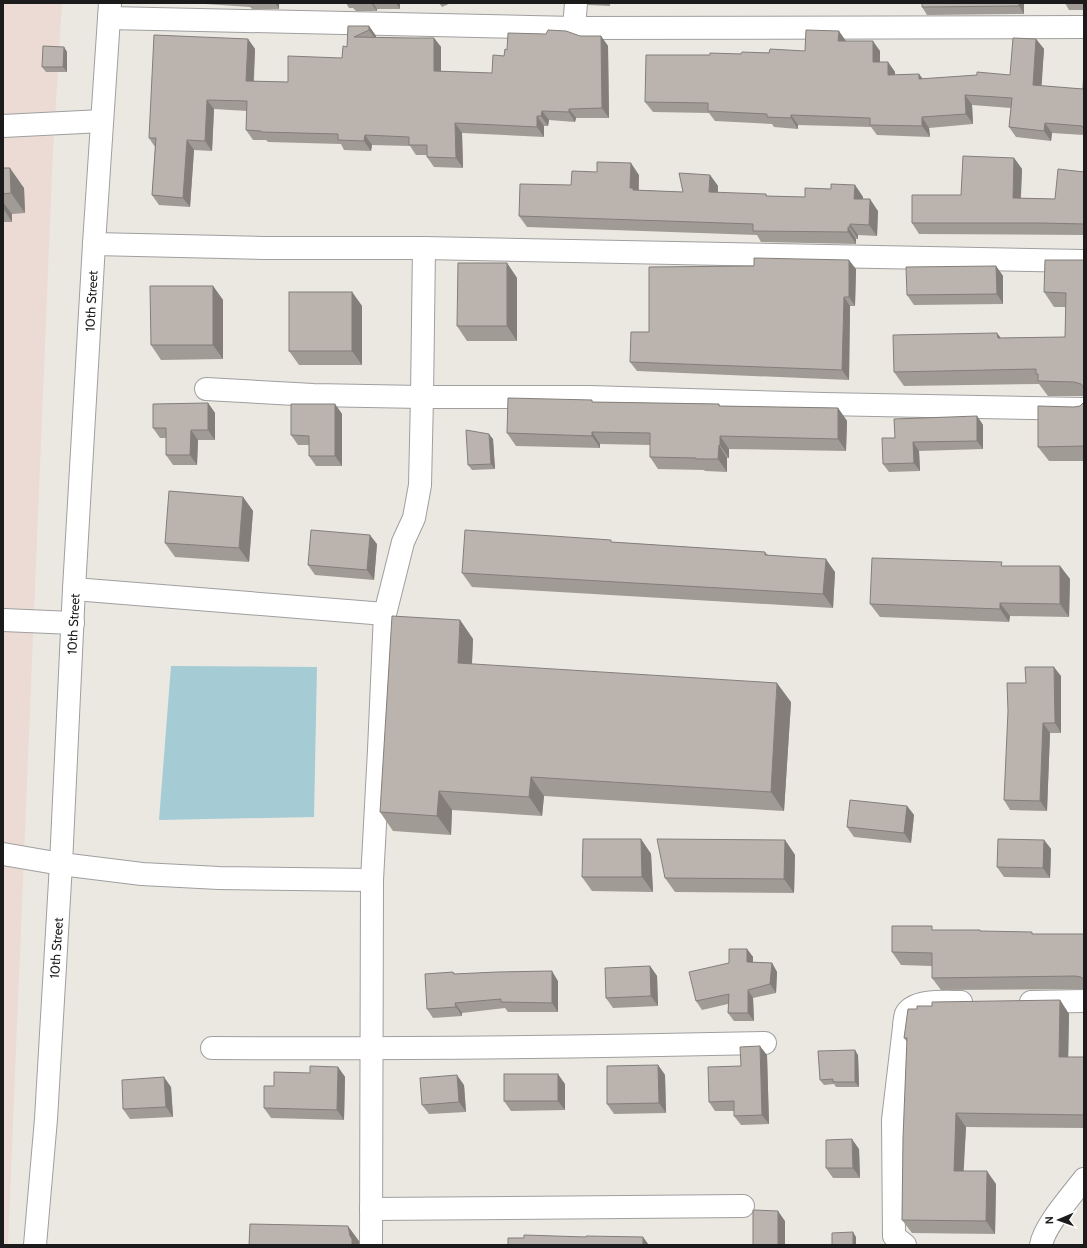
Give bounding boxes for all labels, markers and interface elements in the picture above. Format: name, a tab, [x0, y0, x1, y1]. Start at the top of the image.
street label: 10th Street	[81, 269, 101, 332]
street label: 10th Street	[63, 592, 83, 655]
street label: 10th Street	[46, 916, 66, 979]
north arrow	[1039, 1200, 1079, 1240]
text: N	[1042, 1216, 1056, 1224]

